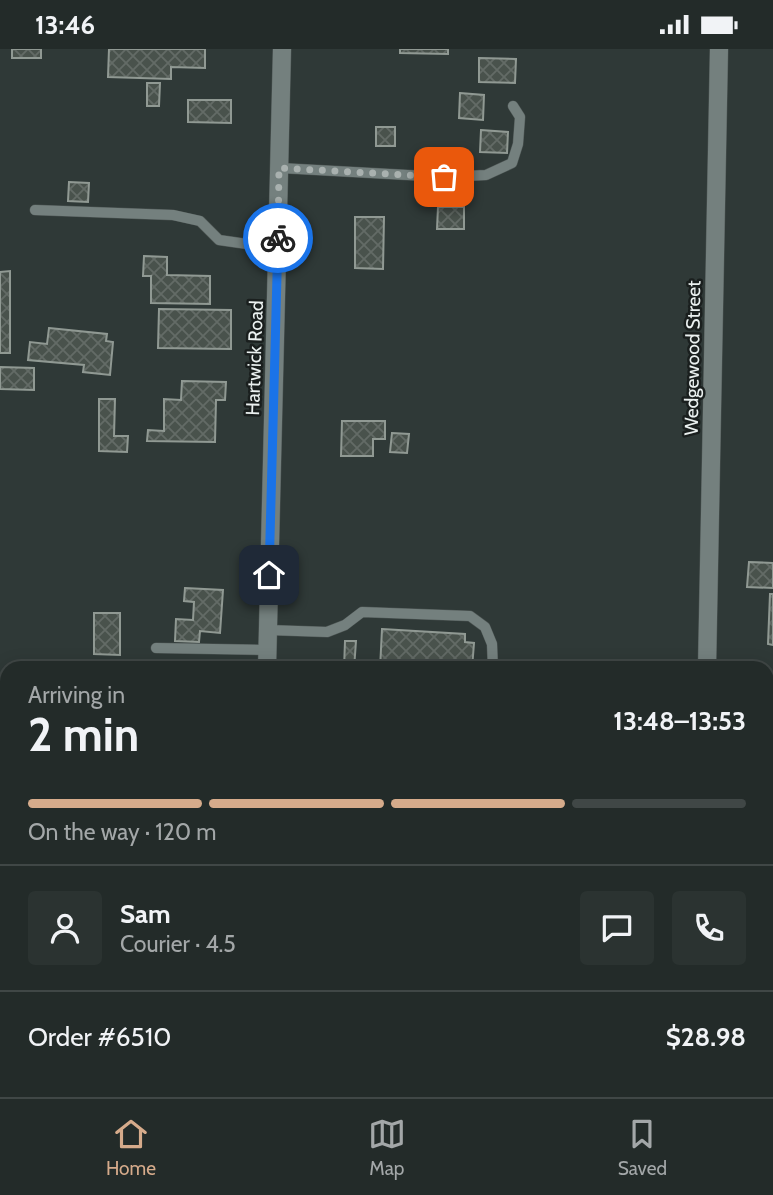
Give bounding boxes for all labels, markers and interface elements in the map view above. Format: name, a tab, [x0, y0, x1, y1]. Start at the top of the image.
text: 13:46	[35, 9, 95, 41]
pin	[414, 147, 474, 207]
icon: bag	[425, 158, 463, 196]
courier	[243, 203, 313, 273]
icon: bike	[259, 219, 297, 257]
street label: Wedgewood Street	[680, 280, 705, 436]
street label: Hartwick Road	[241, 300, 268, 416]
pin	[239, 545, 299, 605]
icon: home	[250, 556, 288, 594]
text: Arriving in	[28, 681, 125, 709]
text: 13:48–13:53	[613, 705, 746, 737]
text: 2 min	[28, 707, 139, 763]
text: On the way · 120 m	[28, 818, 216, 846]
button: person	[28, 891, 102, 965]
button: chat	[580, 891, 654, 965]
button: phone	[672, 891, 746, 965]
text: Sam	[120, 898, 171, 930]
text: Courier · 4.5	[120, 930, 236, 958]
text: Order #6510	[28, 1021, 171, 1053]
text: $28.98	[666, 1021, 746, 1053]
tab: Home	[106, 1115, 156, 1180]
tab: Map	[368, 1115, 406, 1180]
tab: Saved	[618, 1115, 667, 1180]

